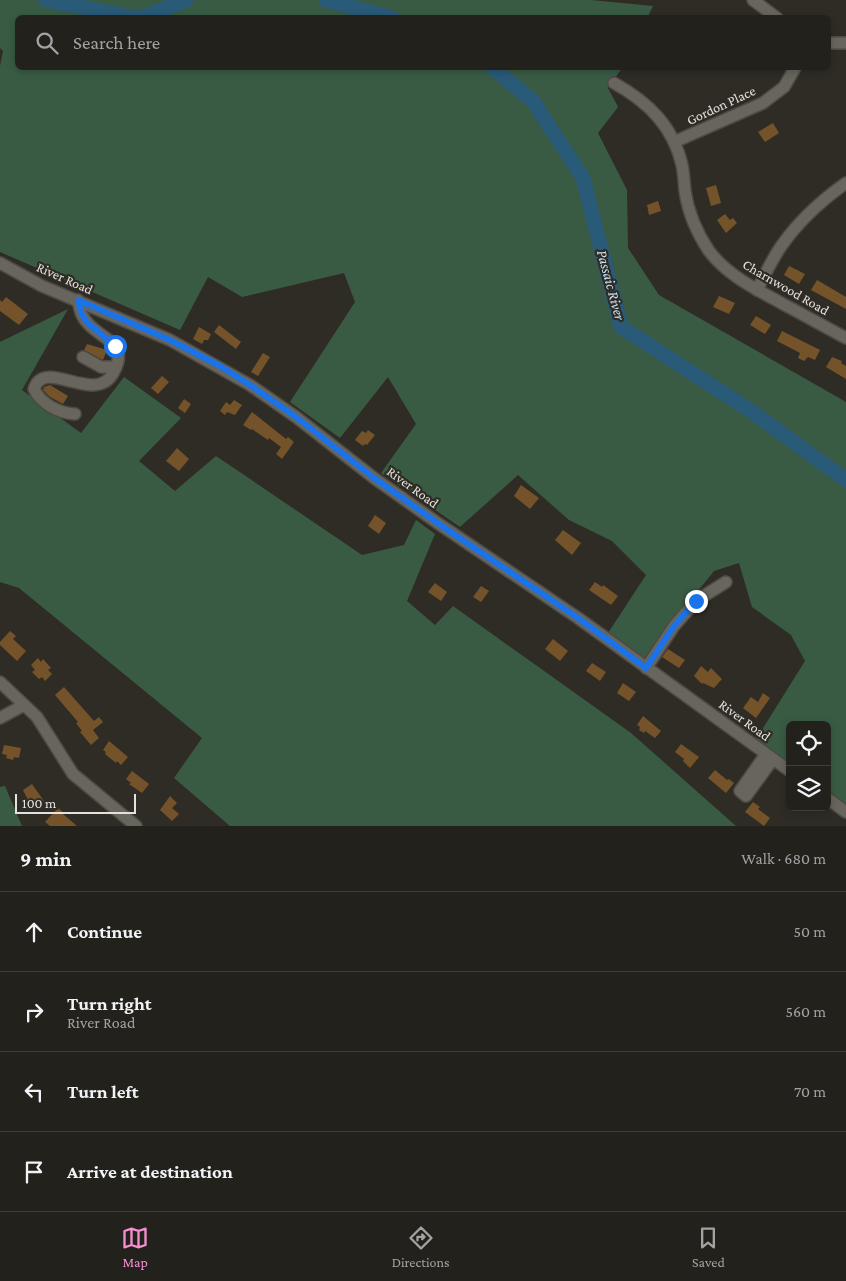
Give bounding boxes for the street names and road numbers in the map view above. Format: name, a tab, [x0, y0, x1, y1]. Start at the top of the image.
street label: Gordon Place	[684, 82, 758, 128]
street label: Charnwood Road	[740, 256, 833, 319]
street label: River Road	[34, 259, 96, 298]
street label: River Road	[384, 463, 442, 511]
street label: River Road	[716, 696, 774, 744]

